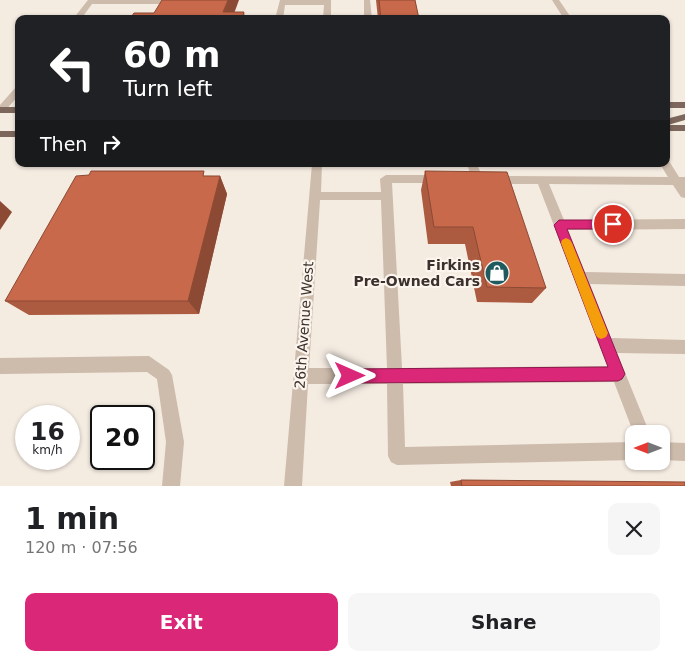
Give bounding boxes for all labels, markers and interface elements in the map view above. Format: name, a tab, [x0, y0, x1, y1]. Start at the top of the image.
icon: left	[40, 35, 105, 100]
text: 60 m	[123, 35, 220, 75]
text: Turn left	[123, 76, 212, 101]
icon: right	[97, 130, 125, 158]
text: Then	[40, 133, 87, 155]
pin	[592, 203, 634, 245]
icon: arrive	[599, 210, 627, 238]
place label: Firkins Pre-Owned Cars	[353, 257, 480, 289]
street label: 26th Avenue West	[292, 260, 316, 389]
shop icon: Firkins Pre-Owned Cars	[484, 260, 510, 286]
position arrow	[323, 349, 375, 401]
speed limit sign: 20	[90, 405, 155, 470]
text: 16	[30, 417, 65, 446]
north arrow	[625, 425, 670, 470]
map controls	[625, 425, 670, 470]
text: km/h	[32, 443, 63, 457]
text: 1 min	[25, 501, 119, 536]
button: close	[608, 503, 660, 555]
text: 120 m · 07:56	[25, 538, 138, 557]
button: Exit	[25, 593, 338, 651]
button: Share	[348, 593, 660, 651]

